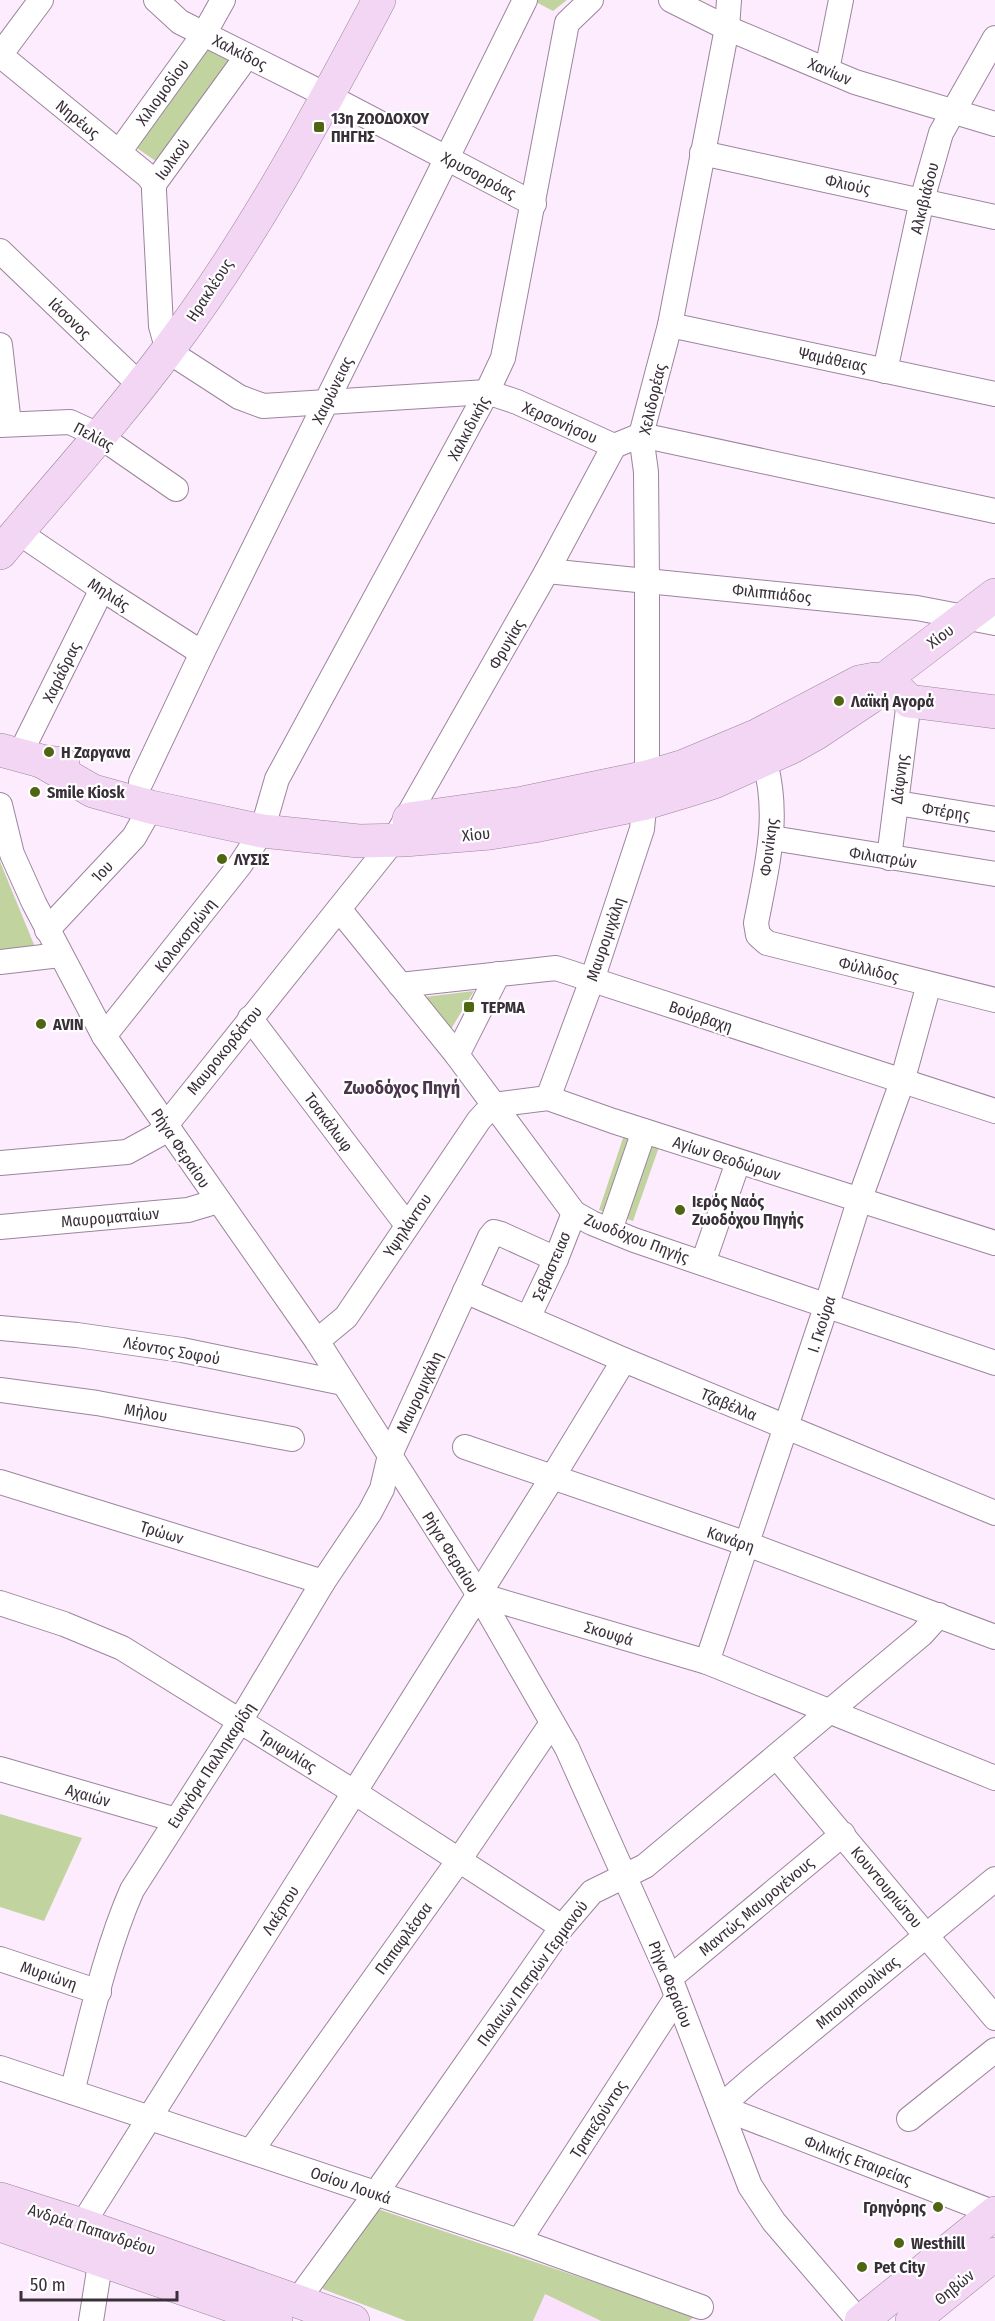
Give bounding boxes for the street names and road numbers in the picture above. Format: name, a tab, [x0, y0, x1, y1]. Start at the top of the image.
street label: Χαλκίδος	[209, 31, 270, 74]
street label: Χανίων	[805, 54, 854, 89]
street label: Χιλιομοδίου	[132, 56, 193, 129]
street label: Νηρέως	[52, 96, 104, 143]
street label: Ιωλκού	[151, 135, 194, 184]
street label: Χρυσορρόας	[438, 148, 520, 203]
street label: Αλκιβιάδου	[906, 160, 943, 236]
street label: Φλιούς	[823, 170, 873, 199]
street label: Ηρακλέους	[182, 255, 237, 325]
street label: Ιάσονος	[45, 294, 95, 343]
street label: Ψαμάθειας	[797, 343, 869, 376]
street label: Χαιρώνειας	[308, 353, 357, 427]
street label: Χελιδορέας	[635, 362, 670, 436]
street label: Χαλκιδικής	[444, 393, 493, 464]
street label: Χερσονήσου	[519, 397, 600, 447]
street label: Πελίας	[70, 418, 117, 455]
street label: Μηλιάς	[84, 574, 133, 615]
street label: Φιλιππιάδος	[731, 580, 813, 607]
street label: Φρυγίας	[485, 616, 528, 673]
street label: Χίου	[923, 620, 957, 653]
street label: Χαράδρας	[39, 639, 84, 706]
street label: Δάφνης	[887, 753, 912, 805]
street label: Φτέρης	[921, 798, 971, 825]
street label: Φοινίκης	[756, 817, 781, 877]
street label: Χίου	[461, 824, 491, 845]
street label: Φιλιατρών	[848, 843, 918, 872]
street label: Ίου	[88, 857, 117, 886]
street label: Κολοκοτρώνη	[151, 895, 220, 976]
street label: Μαυρομιχάλη	[582, 895, 629, 984]
street label: Φύλλιδος	[837, 953, 901, 986]
street label: Βούρβαχη	[666, 997, 735, 1036]
street label: Μαυροκορδάτου	[183, 1002, 266, 1099]
street label: Τσακάλωφ	[300, 1089, 357, 1155]
street label: Ρήγα Φεραίου	[147, 1105, 214, 1192]
street label: Αγίων Θεοδώρων	[671, 1132, 783, 1185]
street label: Υψηλάντου	[379, 1190, 435, 1260]
street label: Μαυροματαίων	[60, 1204, 160, 1231]
street label: Ζωοδόχου Πηγής	[582, 1210, 692, 1267]
street label: Σεβαστειασ	[528, 1228, 575, 1304]
street label: Ι. Γκούρα	[803, 1293, 840, 1355]
street label: Λέοντος Σοφού	[122, 1333, 222, 1368]
street label: Μαυρομιχάλη	[392, 1348, 447, 1436]
street label: Τζαβέλλα	[698, 1384, 760, 1425]
street label: Μήλου	[123, 1399, 169, 1426]
street label: Ρήγα Φεραίου	[418, 1508, 483, 1596]
street label: Τρώων	[138, 1517, 186, 1548]
street label: Κανάρη	[704, 1522, 757, 1556]
street label: Σκουφά	[582, 1617, 636, 1650]
street label: Ευαγόρα Παλληκαρίδη	[164, 1699, 259, 1832]
street label: Τριφυλίας	[255, 1726, 320, 1777]
street label: Αχαιών	[63, 1780, 112, 1811]
street label: Κουντουριώτου	[847, 1843, 926, 1932]
street label: Μαντώς Μαυρογένους	[695, 1853, 818, 1960]
street label: Λαέρτου	[258, 1882, 303, 1938]
street label: Παλαιών Πατρών Γερμανού	[473, 1897, 592, 2050]
street label: Παπαφλέσσα	[371, 1899, 436, 1978]
street label: Ρήγα Φεραίου	[645, 1938, 697, 2030]
street label: Μπουμπουλίνας	[812, 1952, 903, 2033]
street label: Μυριώνη	[18, 1957, 80, 1994]
street label: Τραπεζούντος	[566, 2077, 631, 2162]
street label: Φιλικής Εταιρείας	[802, 2131, 914, 2190]
street label: Οσίου Λουκά	[308, 2163, 394, 2208]
street label: Ανδρέα Παπανδρέου	[26, 2200, 158, 2259]
street label: Θηβών	[931, 2266, 978, 2309]

